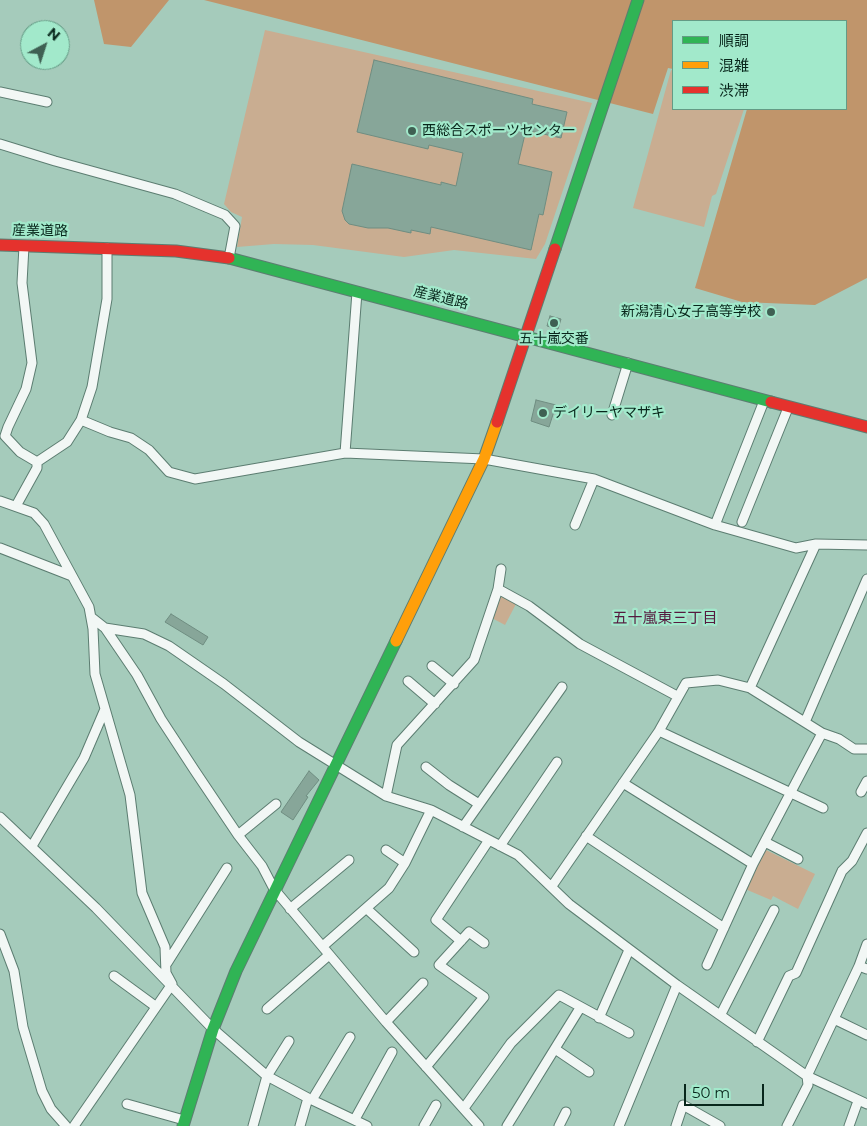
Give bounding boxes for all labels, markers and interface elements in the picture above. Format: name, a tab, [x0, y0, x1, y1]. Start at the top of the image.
north arrow	[20, 20, 70, 70]
legend	[672, 20, 847, 110]
text: N	[44, 24, 64, 45]
text: 順調	[719, 31, 749, 50]
text: 混雑	[719, 56, 749, 75]
text: 渋滞	[719, 81, 749, 100]
place label: 西総合スポーツセンター	[422, 123, 576, 139]
marker: 西総合スポーツセンター	[406, 125, 418, 137]
street label: 産業道路	[12, 222, 68, 240]
street label: 産業道路	[412, 283, 470, 313]
place label: 新潟清心女子高等学校	[621, 304, 761, 320]
marker: 新潟清心女子高等学校	[765, 306, 777, 318]
marker: 五十嵐交番	[548, 317, 560, 329]
place label: 五十嵐交番	[519, 331, 589, 347]
place label: デイリーヤマザキ	[553, 405, 665, 421]
marker: デイリーヤマザキ	[537, 407, 549, 419]
district label: 五十嵐東三丁目	[613, 610, 717, 628]
scale bar	[687, 1074, 767, 1106]
text: 50 m	[692, 1083, 730, 1102]

